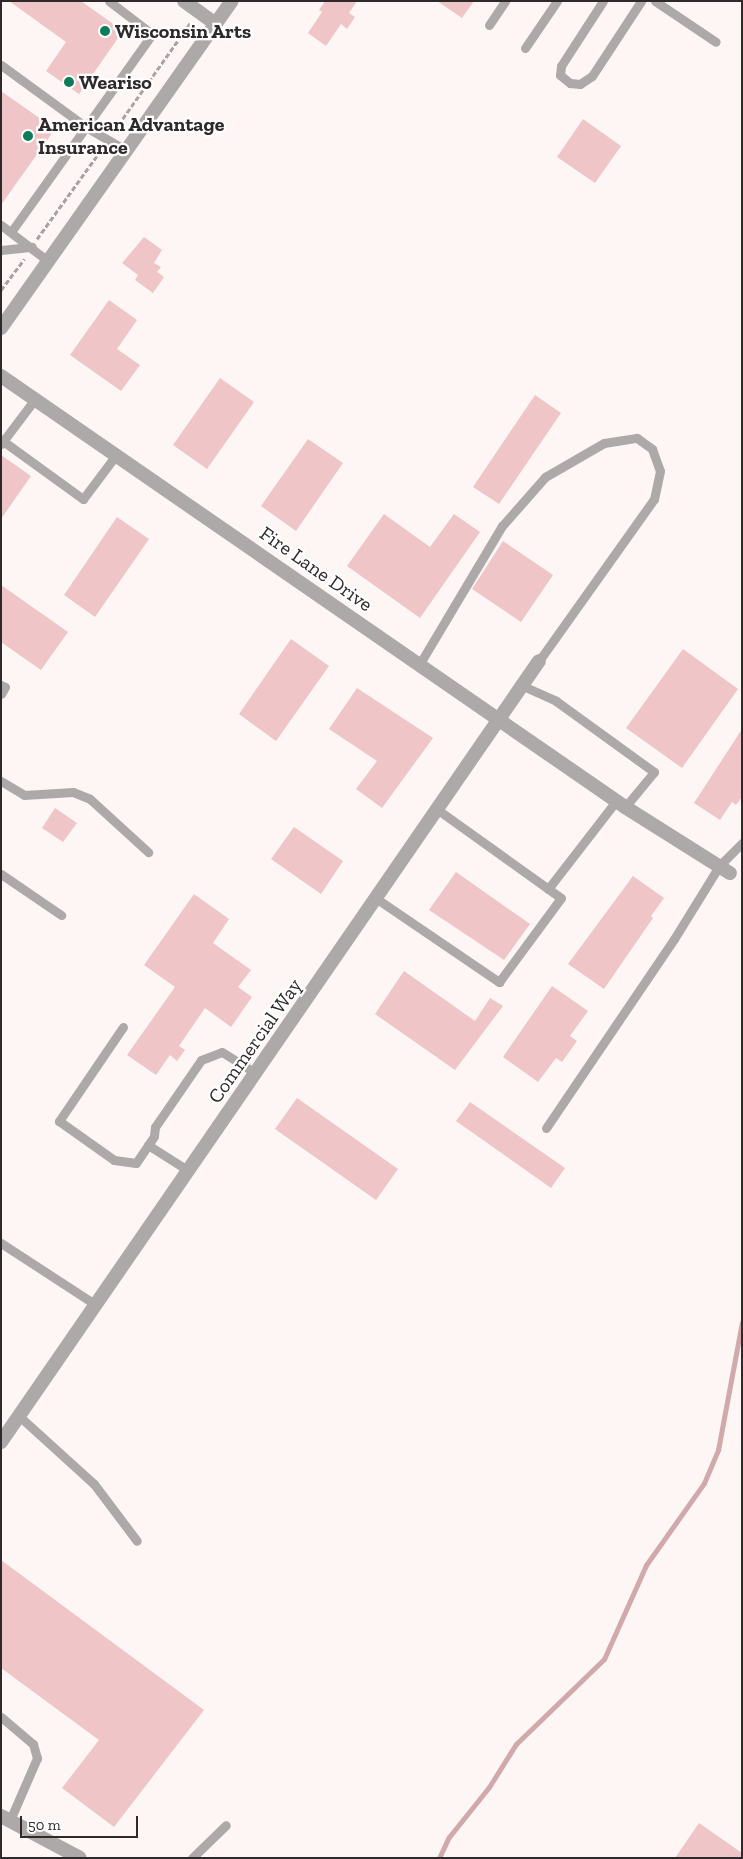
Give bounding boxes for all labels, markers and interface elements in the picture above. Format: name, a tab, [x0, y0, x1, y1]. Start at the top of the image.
place label: Wisconsin Arts	[115, 19, 252, 43]
marker: Wisconsin Arts	[99, 25, 111, 37]
place label: Weariso	[79, 70, 152, 94]
marker: Weariso	[63, 76, 75, 88]
place label: American Advantage Insurance	[38, 112, 225, 159]
marker: American Advantage Insurance	[22, 130, 34, 142]
street label: Fire Lane Drive	[255, 521, 377, 617]
street label: Commercial Way	[203, 974, 307, 1108]
scale bar	[22, 1806, 140, 1838]
text: 50 m	[28, 1816, 61, 1834]

